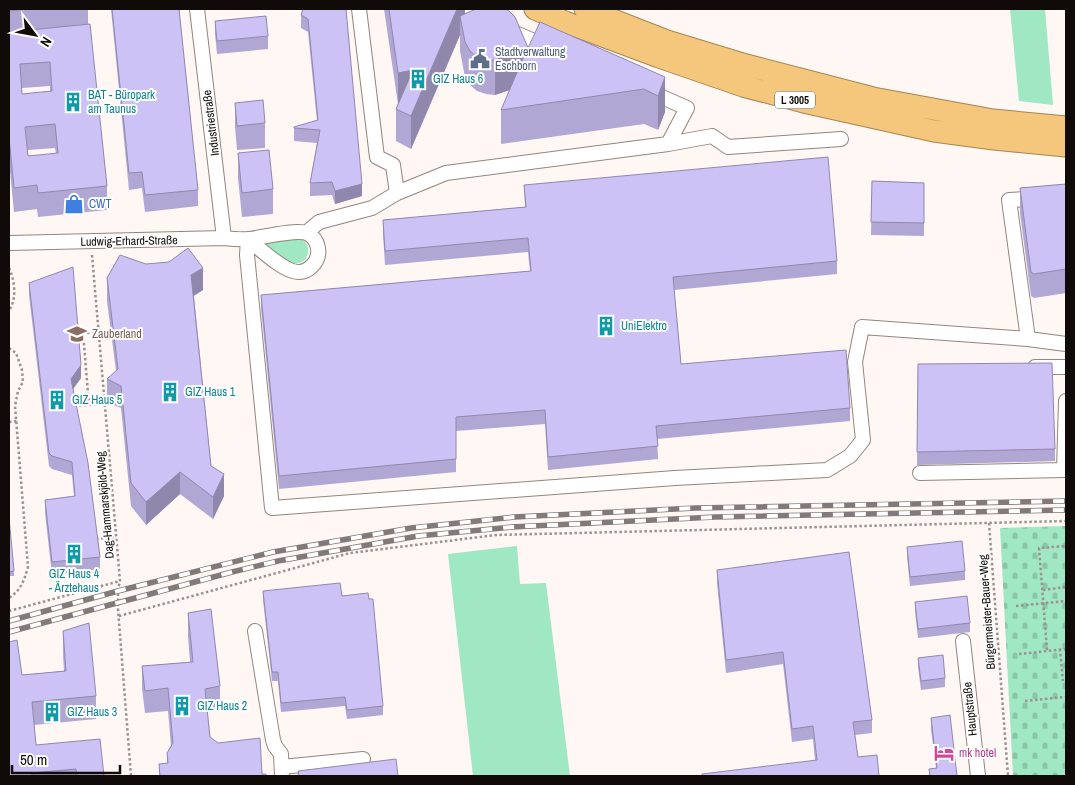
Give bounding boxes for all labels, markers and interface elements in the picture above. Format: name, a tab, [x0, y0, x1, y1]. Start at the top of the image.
north arrow	[10, 10, 60, 60]
text: N	[36, 34, 56, 50]
place label: Stadtverwaltung Eschborn	[495, 44, 566, 74]
public building icon: Stadtverwaltung Eschborn	[469, 48, 491, 70]
building icon: GIZ Haus 6	[407, 68, 429, 90]
place label: GIZ Haus 6	[433, 71, 483, 87]
place label: BAT - Büropark am Taunus	[88, 87, 155, 117]
street label: Industriestraße	[199, 89, 223, 157]
building icon: BAT - Büropark am Taunus	[62, 91, 84, 113]
road number: L 3005	[775, 92, 815, 108]
shop icon: CWT	[63, 193, 85, 215]
place label: CWT	[89, 196, 111, 212]
street label: Ludwig-Erhard-Straße	[80, 232, 178, 250]
building icon: UniElektro	[595, 315, 617, 337]
place label: UniElektro	[621, 318, 667, 334]
school or university icon: Zauberland	[66, 323, 88, 345]
place label: Zauberland	[92, 326, 142, 342]
building icon: GIZ Haus 1	[159, 381, 181, 403]
place label: GIZ Haus 1	[185, 384, 236, 400]
building icon: GIZ Haus 5	[46, 389, 68, 411]
place label: GIZ Haus 5	[72, 392, 123, 408]
street label: Dag-Hammarskjöld-Weg	[92, 450, 118, 559]
building icon: GIZ Haus 4 - Ärztehaus	[63, 543, 85, 565]
street label: Bürgermeister-Bauer-Weg	[975, 553, 999, 670]
place label: GIZ Haus 4 - Ärztehaus	[49, 566, 100, 596]
street label: Hauptstraße	[959, 681, 981, 737]
building icon: GIZ Haus 2	[171, 695, 193, 717]
place label: GIZ Haus 2	[197, 698, 247, 714]
building icon: GIZ Haus 3	[41, 701, 63, 723]
place label: GIZ Haus 3	[67, 704, 117, 720]
scale bar	[12, 742, 120, 774]
hotel icon: mk hotel	[933, 742, 955, 764]
place label: mk hotel	[959, 745, 996, 761]
text: 50 m	[20, 749, 47, 770]

